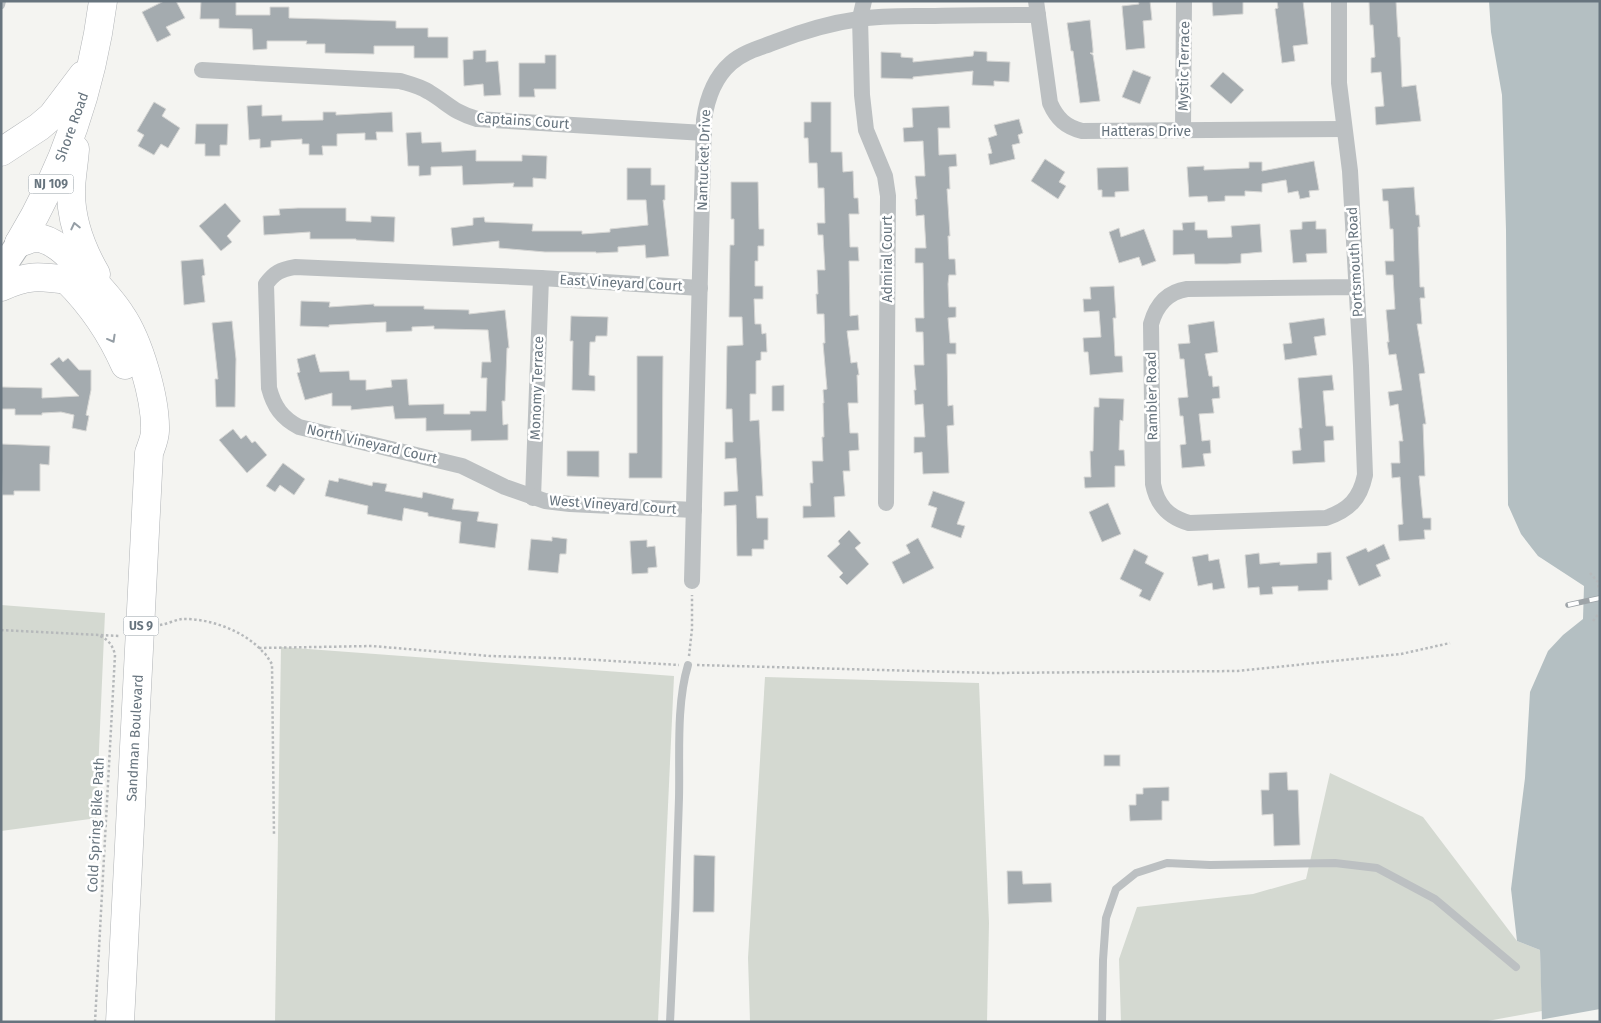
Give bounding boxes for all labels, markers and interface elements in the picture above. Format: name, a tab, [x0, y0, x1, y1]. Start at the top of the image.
street label: Mystic Terrace	[1175, 21, 1193, 111]
street label: Shore Road	[52, 90, 92, 164]
street label: Captains Court	[476, 109, 571, 133]
street label: Nantucket Drive	[694, 109, 714, 211]
street label: Hatteras Drive	[1101, 123, 1191, 140]
road number: NJ 109	[28, 174, 74, 193]
street label: Portsmouth Road	[1344, 206, 1366, 318]
street label: Admiral Court	[879, 215, 896, 302]
one-way arrow	[70, 222, 81, 231]
street label: East Vineyard Court	[559, 271, 684, 295]
one-way arrow	[106, 333, 116, 342]
street label: Monomy Terrace	[527, 336, 547, 440]
street label: Rambler Road	[1143, 351, 1161, 441]
street label: North Vineyard Court	[305, 421, 440, 467]
street label: West Vineyard Court	[549, 492, 678, 518]
road number: US 9	[124, 616, 158, 636]
street label: Sandman Boulevard	[123, 674, 147, 802]
street label: Cold Spring Bike Path	[84, 757, 108, 893]

